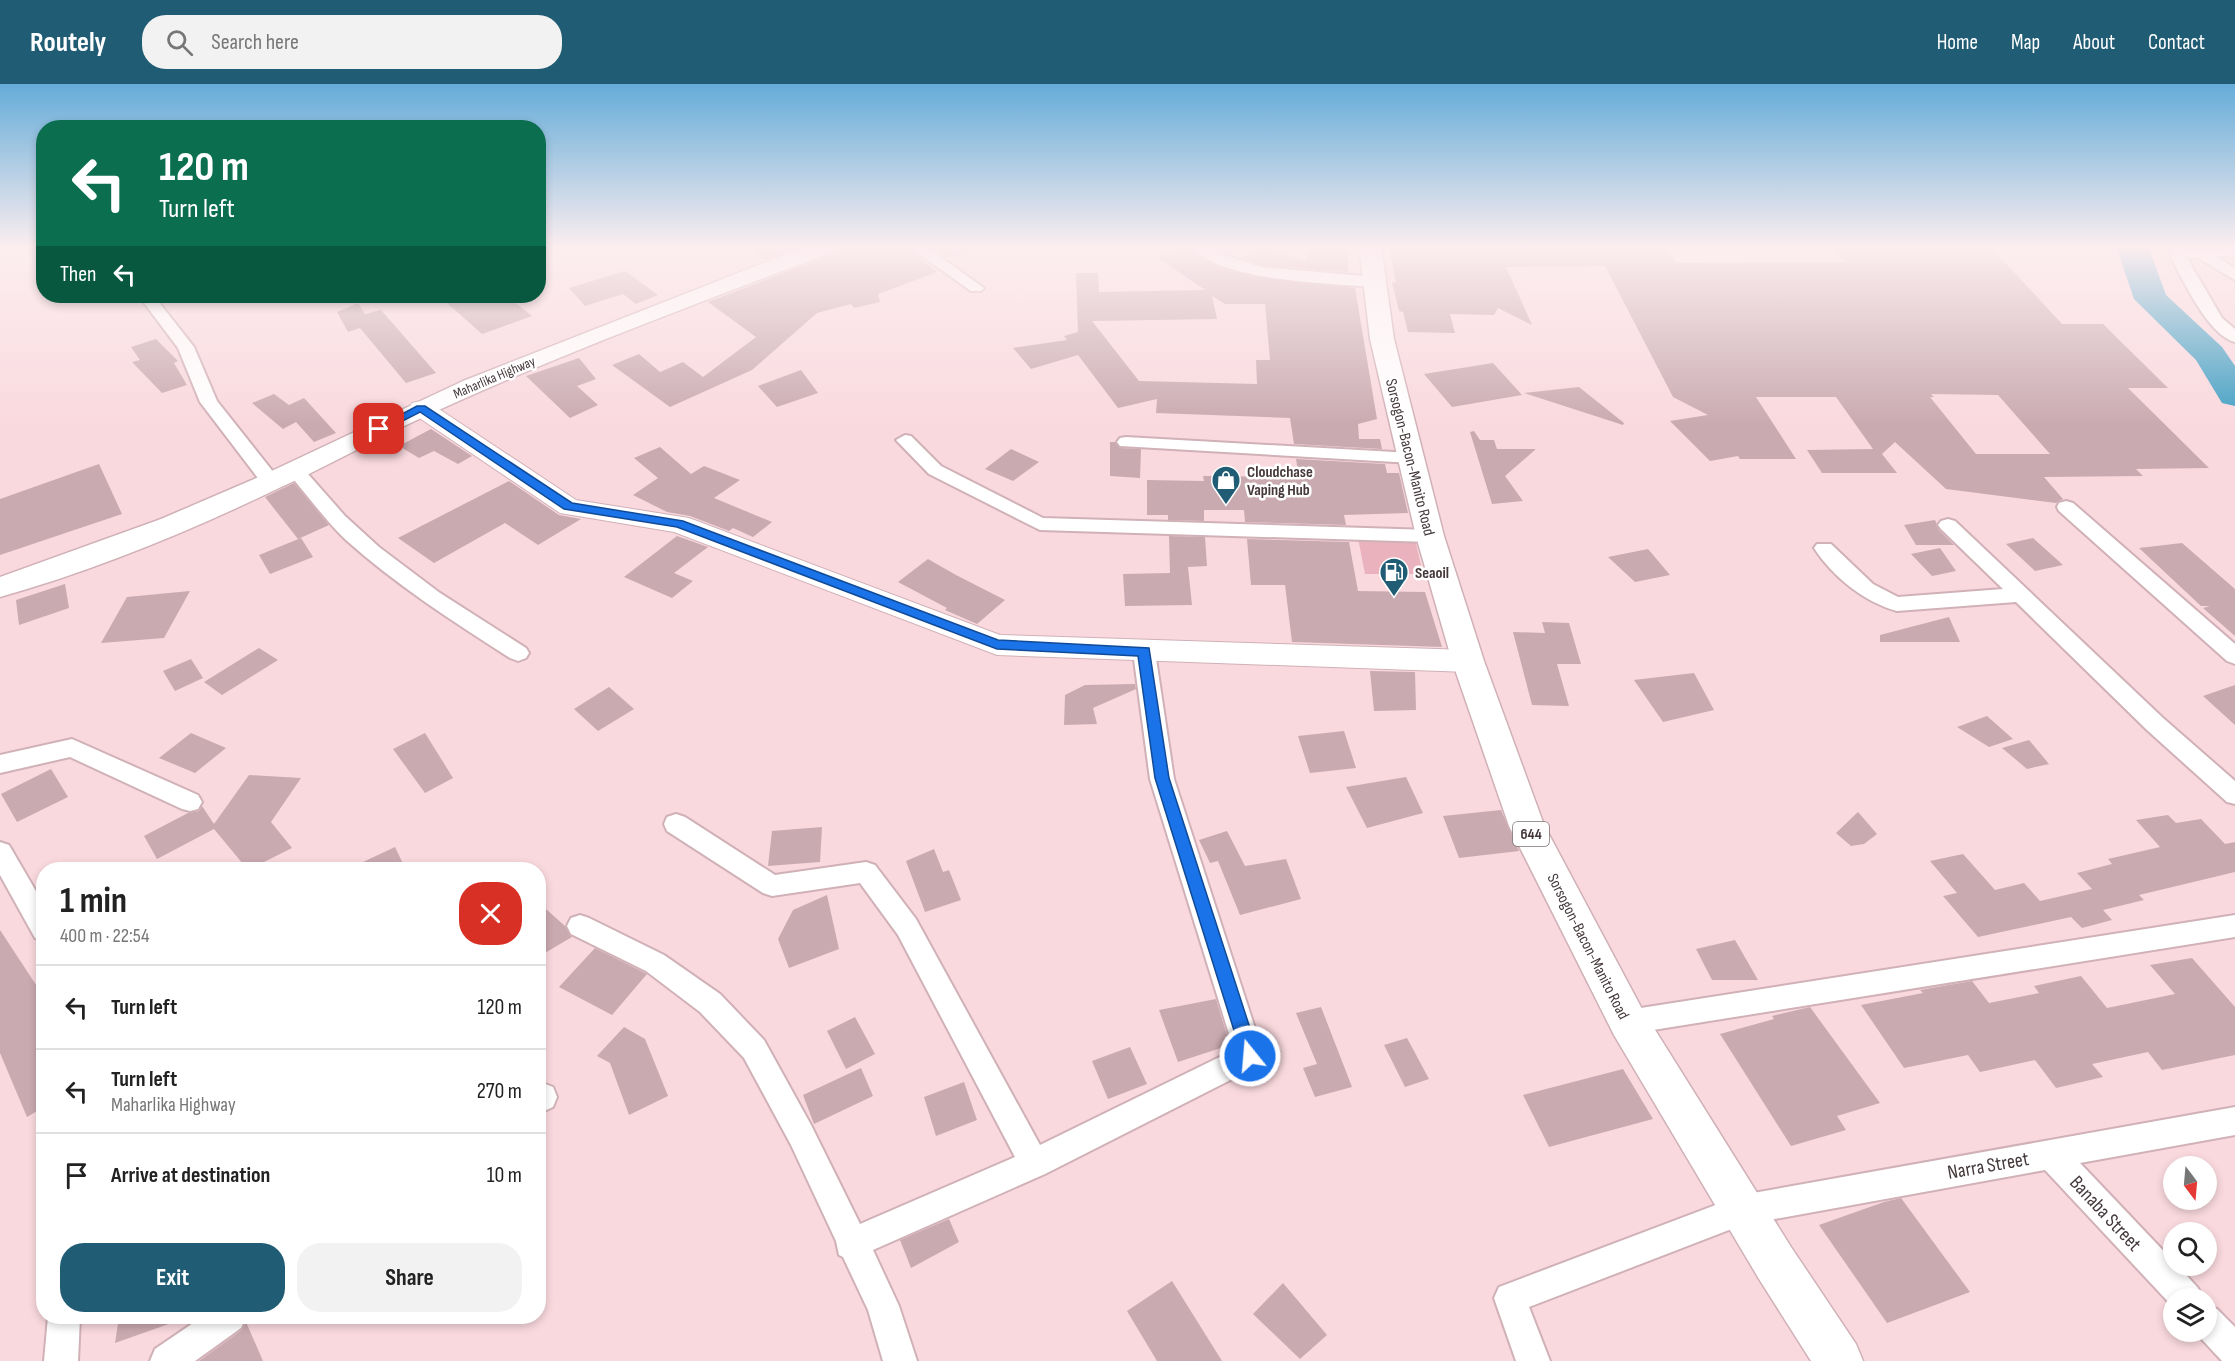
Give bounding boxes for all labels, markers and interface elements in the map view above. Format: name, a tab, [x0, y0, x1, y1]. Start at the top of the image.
search box	[142, 15, 562, 69]
text: Routely	[30, 26, 106, 59]
icon: search	[163, 26, 196, 59]
text: Search here	[211, 29, 299, 56]
text: Home	[1937, 30, 1978, 55]
text: Map	[2011, 30, 2040, 55]
text: About	[2073, 30, 2115, 55]
text: Contact	[2148, 30, 2205, 55]
text: 120 m	[159, 142, 249, 193]
icon: left	[60, 144, 138, 222]
text: Turn left	[159, 193, 235, 225]
icon: left	[108, 258, 141, 291]
text: Then	[60, 261, 96, 288]
street label: Maharlika Highway	[451, 352, 538, 402]
street label: Sorsogon-Bacon-Manito Road	[1381, 377, 1438, 538]
pin	[353, 403, 404, 454]
icon: arrive	[362, 412, 395, 445]
place label: Cloudchase Vaping Hub	[1247, 463, 1313, 500]
shop icon: Cloudchase Vaping Hub	[1210, 464, 1242, 506]
fuel station icon: Seaoil	[1378, 556, 1410, 598]
place label: Seaoil	[1415, 564, 1449, 583]
road number: 644	[1513, 822, 1549, 846]
street label: Sorsogon-Bacon-Manito Road	[1543, 871, 1633, 1023]
text: 1 min	[60, 880, 127, 923]
button: close	[459, 882, 522, 945]
text: 400 m · 22:54	[60, 924, 149, 948]
icon: left	[60, 991, 93, 1024]
text: Turn left	[111, 994, 177, 1021]
text: 120 m	[478, 994, 522, 1021]
position arrow	[1218, 1024, 1282, 1088]
text: Turn left	[111, 1066, 177, 1093]
icon: left	[60, 1075, 93, 1108]
text: 270 m	[477, 1078, 522, 1105]
text: Maharlika Highway	[111, 1093, 236, 1117]
street label: Narra Street	[1946, 1147, 2031, 1185]
north arrow	[2163, 1156, 2217, 1210]
map controls	[2163, 1156, 2217, 1342]
icon: arrive	[60, 1159, 93, 1192]
text: Arrive at destination	[111, 1162, 270, 1189]
text: 10 m	[487, 1162, 522, 1189]
street label: Banaba Street	[2064, 1171, 2146, 1256]
button: search	[2163, 1222, 2217, 1276]
button: Exit	[60, 1243, 285, 1312]
button: Share	[297, 1243, 522, 1312]
button: layers	[2163, 1288, 2217, 1342]

